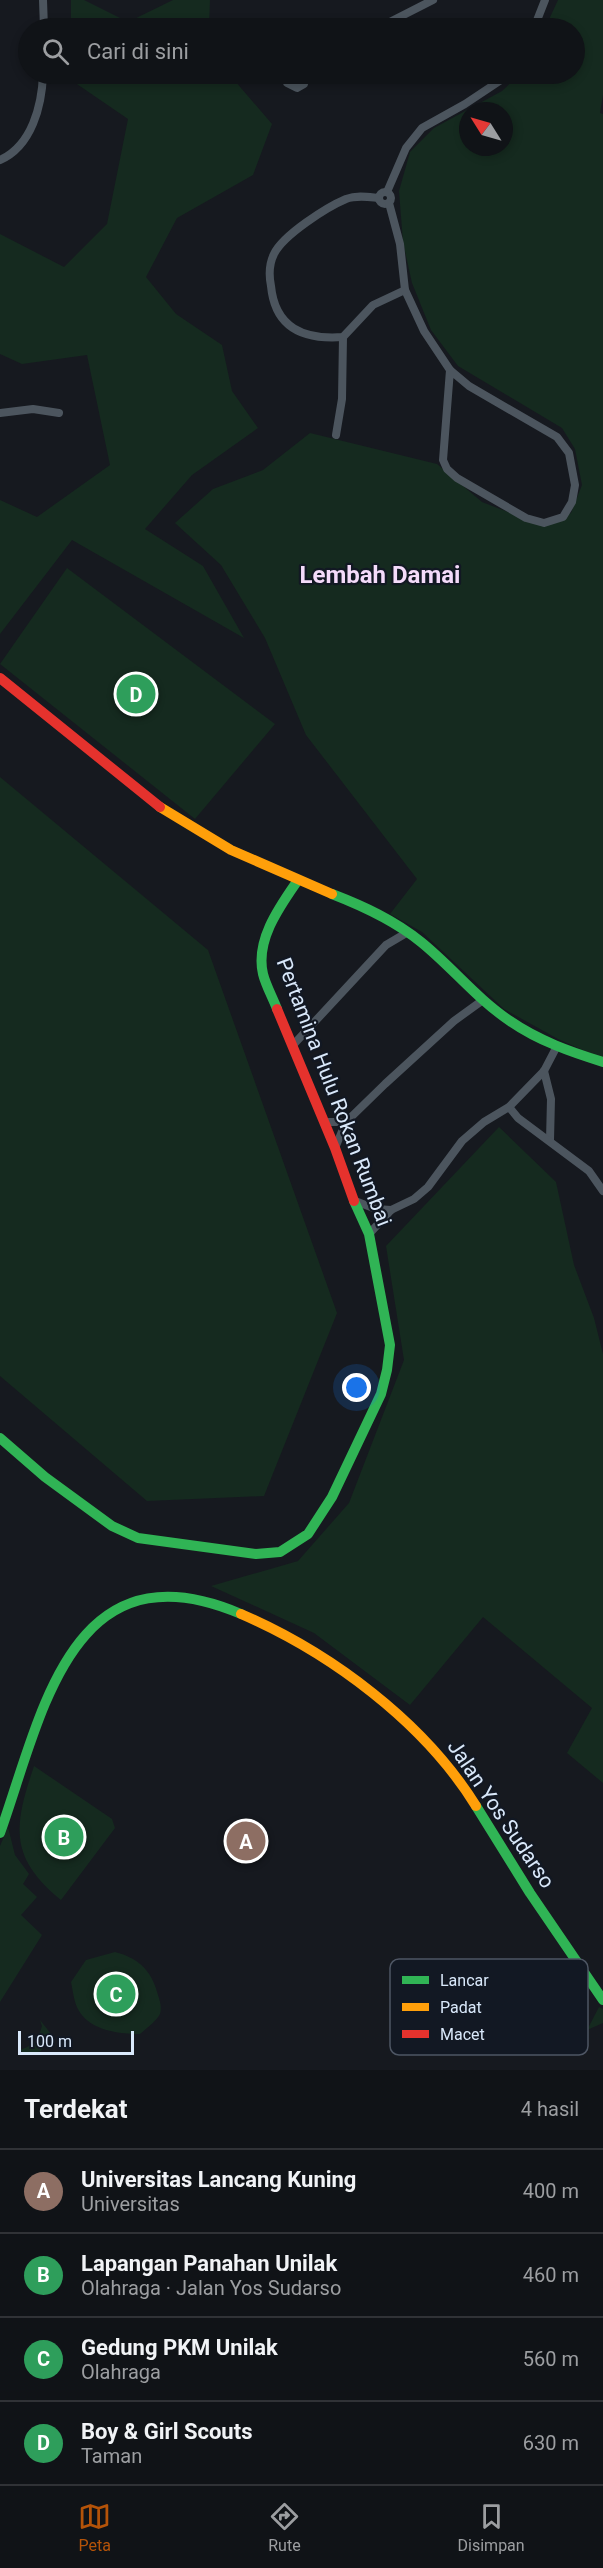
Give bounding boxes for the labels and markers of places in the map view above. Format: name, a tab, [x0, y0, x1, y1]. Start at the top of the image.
pin: D	[116, 672, 156, 716]
pin: B	[44, 1814, 84, 1860]
pin: A	[226, 1818, 266, 1864]
pin: C	[96, 1972, 136, 2016]

